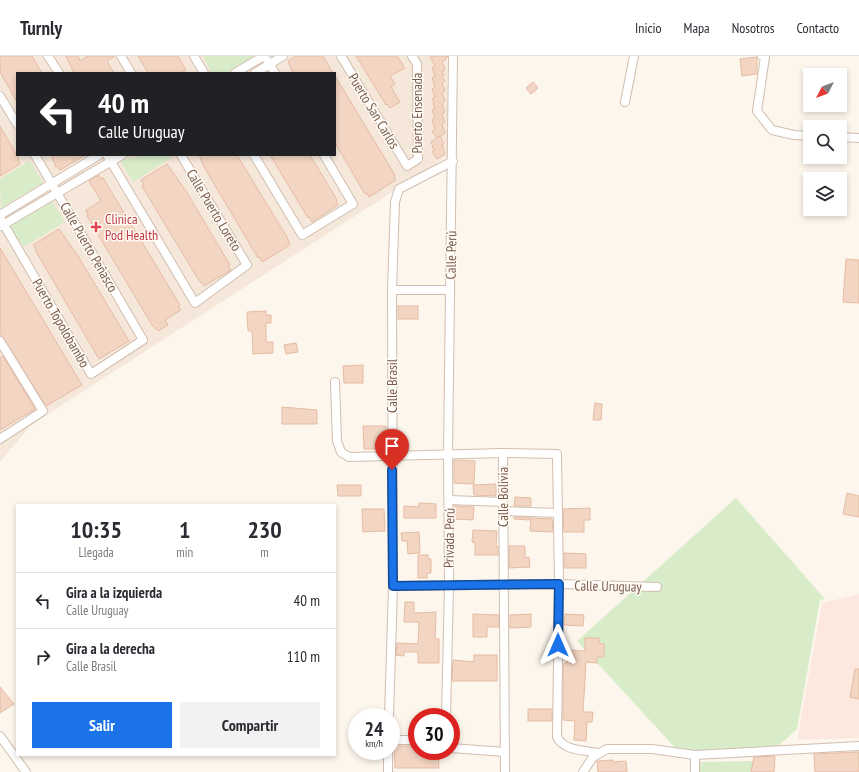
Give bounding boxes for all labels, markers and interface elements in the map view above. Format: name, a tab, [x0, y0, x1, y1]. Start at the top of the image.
text: Turnly	[20, 16, 62, 40]
text: Inicio	[635, 19, 662, 37]
text: Mapa	[684, 19, 710, 37]
text: Nosotros	[732, 19, 775, 37]
text: Contacto	[797, 19, 839, 37]
north arrow	[803, 68, 847, 112]
map controls	[803, 68, 847, 216]
street label: Puerto San Carlos	[344, 70, 404, 152]
street label: Puerto Ensenada	[408, 73, 426, 153]
text: 40 m	[98, 84, 149, 121]
icon: left	[32, 88, 84, 140]
text: Calle Uruguay	[98, 120, 185, 143]
button: search	[803, 120, 847, 164]
street label: Calle Puerto Loreto	[182, 166, 246, 254]
button: layers	[803, 172, 847, 216]
street label: Calle Puerto Peñasco	[56, 199, 122, 295]
place label: Clinica Pod Health	[105, 210, 158, 244]
marker: Clinica Pod Health	[90, 221, 102, 233]
street label: Calle Perú	[442, 230, 460, 280]
street label: Puerto Topolobambo	[28, 275, 94, 371]
street label: Calle Brasil	[383, 358, 401, 413]
pin	[375, 429, 409, 470]
icon: arrive	[381, 435, 403, 457]
street label: Calle Bolivia	[494, 467, 512, 527]
street label: Privada Perú	[439, 508, 459, 568]
text: 10:35	[70, 514, 122, 545]
text: 1	[179, 514, 190, 545]
text: 230	[247, 514, 282, 545]
text: Llegada	[78, 544, 114, 561]
text: min	[176, 544, 193, 561]
text: m	[260, 544, 269, 561]
street label: Calle Uruguay	[574, 576, 643, 596]
text: Gira a la izquierda	[66, 583, 162, 602]
icon: left	[32, 590, 54, 612]
text: 40 m	[294, 591, 320, 610]
text: Calle Uruguay	[66, 602, 129, 619]
position arrow	[537, 624, 579, 666]
text: Gira a la derecha	[66, 639, 155, 658]
icon: right	[32, 646, 54, 668]
text: 110 m	[287, 647, 320, 666]
text: Calle Brasil	[66, 658, 116, 675]
button: Salir	[32, 702, 172, 748]
button: Compartir	[180, 702, 320, 748]
speed limit sign: 30	[408, 708, 460, 760]
text: 24	[364, 716, 384, 742]
text: km/h	[365, 737, 383, 750]

